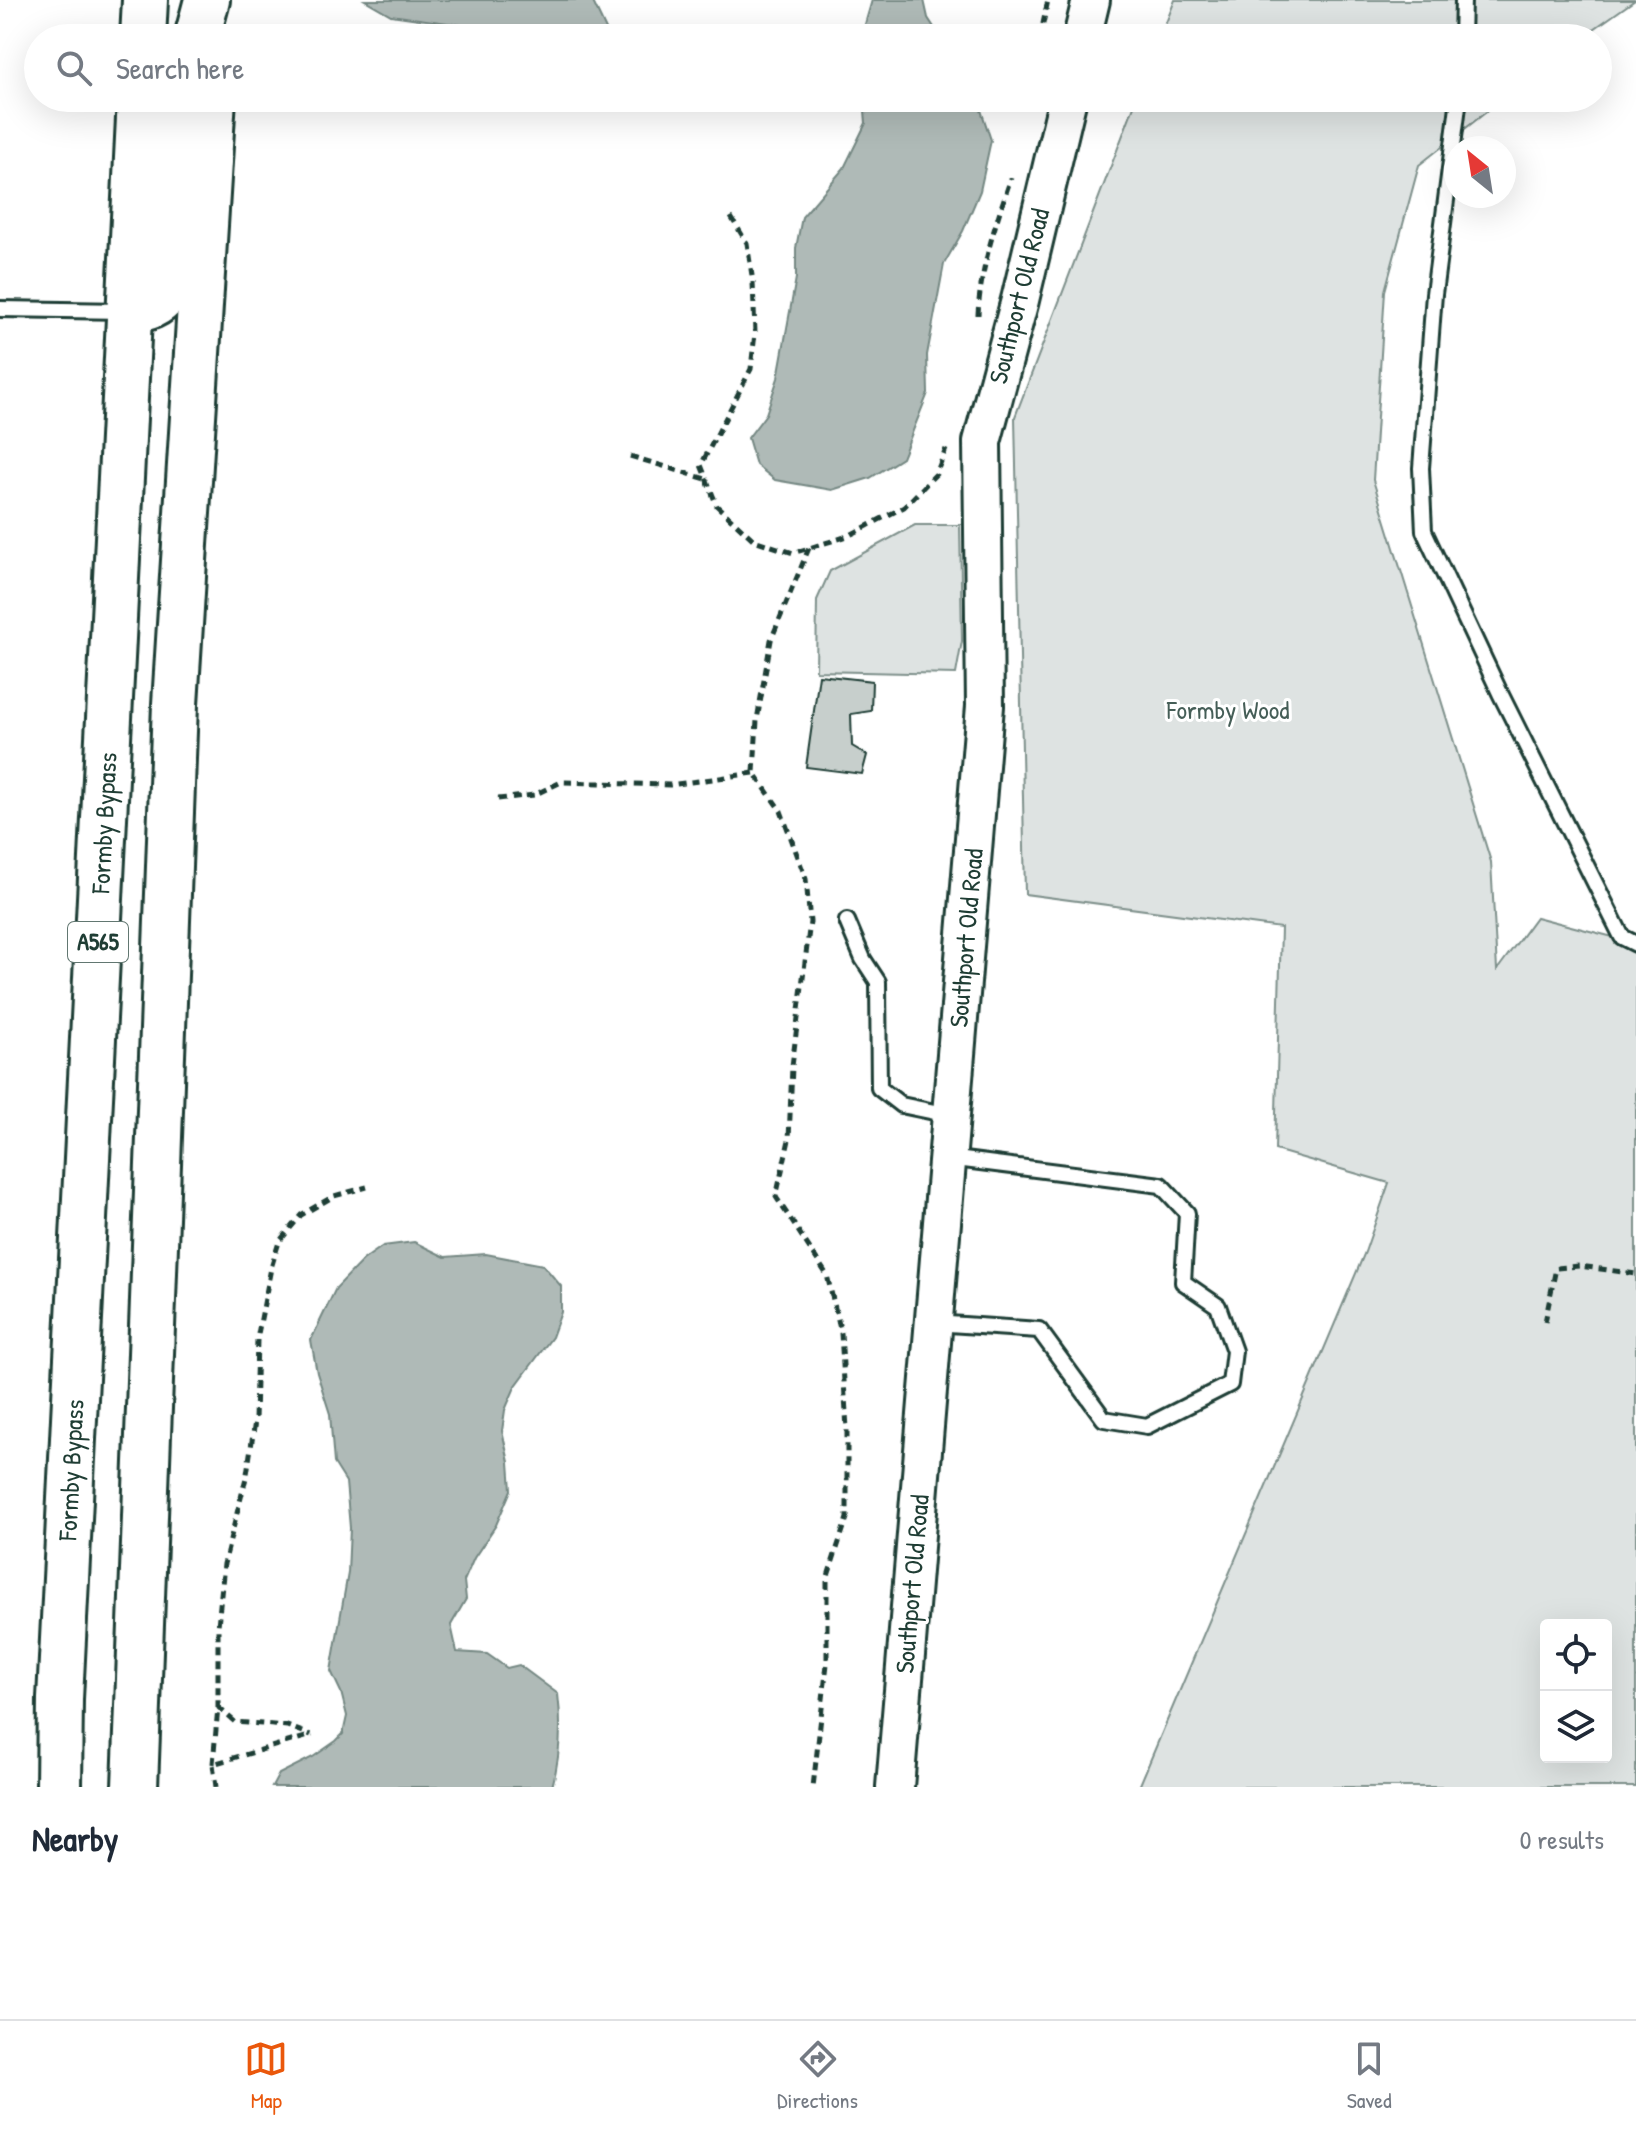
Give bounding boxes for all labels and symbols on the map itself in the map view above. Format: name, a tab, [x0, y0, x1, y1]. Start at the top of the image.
north arrow	[1444, 136, 1516, 208]
street label: Southport Old Road	[980, 205, 1057, 387]
park label: Formby Wood	[1166, 692, 1289, 727]
street label: Formby Bypass	[82, 752, 125, 895]
street label: Southport Old Road	[940, 847, 991, 1029]
road number: A565	[68, 922, 128, 962]
street label: Formby Bypass	[49, 1399, 92, 1542]
street label: Southport Old Road	[886, 1493, 937, 1675]

